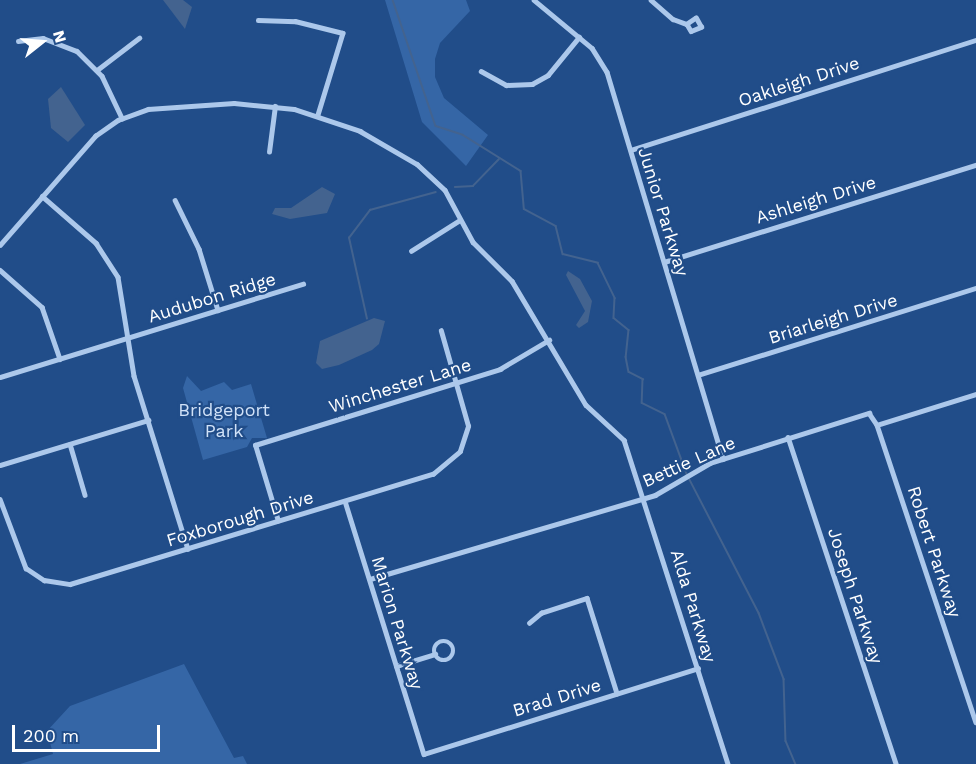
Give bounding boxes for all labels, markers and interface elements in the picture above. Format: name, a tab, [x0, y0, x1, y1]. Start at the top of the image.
north arrow	[12, 12, 72, 72]
text: N	[49, 28, 71, 45]
street label: Oakleigh Drive	[736, 52, 862, 112]
street label: Junior Parkway	[633, 145, 693, 279]
street label: Ashleigh Drive	[753, 171, 879, 229]
street label: Audubon Ridge	[145, 268, 279, 328]
street label: Briarleigh Drive	[766, 289, 900, 349]
street label: Winchester Lane	[326, 354, 474, 418]
park label: Bridgeport Park	[178, 400, 270, 442]
street label: Bettie Lane	[639, 432, 739, 492]
street label: Robert Parkway	[903, 483, 965, 621]
street label: Foxborough Drive	[164, 486, 316, 552]
street label: Joseph Parkway	[823, 525, 887, 667]
street label: Alda Parkway	[665, 547, 721, 665]
street label: Marion Parkway	[366, 554, 428, 692]
street label: Brad Drive	[510, 674, 604, 722]
scale bar	[15, 713, 164, 751]
text: 200 m	[23, 725, 79, 746]

